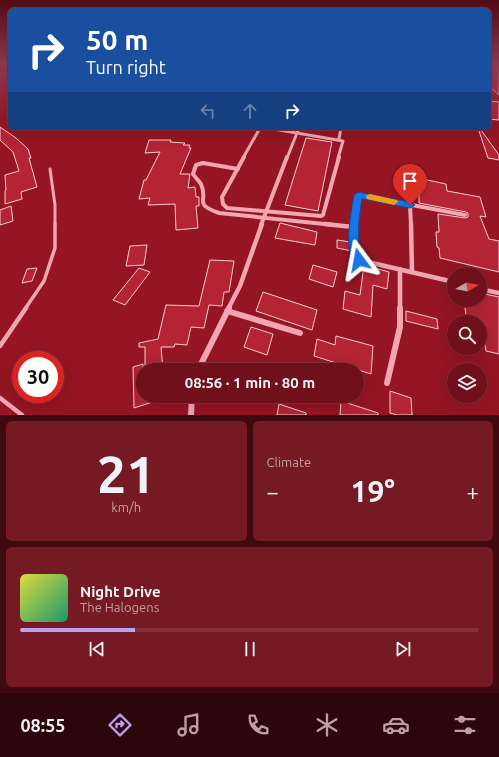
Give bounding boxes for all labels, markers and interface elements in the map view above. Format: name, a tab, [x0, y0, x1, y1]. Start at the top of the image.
icon: right	[20, 24, 72, 76]
text: 50 m	[86, 24, 148, 55]
text: Turn right	[86, 57, 166, 77]
icon: left	[197, 100, 219, 122]
icon: ahead	[239, 100, 261, 122]
icon: right	[281, 100, 303, 122]
pin	[393, 164, 427, 205]
icon: arrive	[399, 170, 421, 192]
position arrow	[338, 239, 380, 281]
north arrow	[447, 267, 487, 307]
map controls	[447, 267, 487, 403]
button: search	[447, 315, 487, 355]
speed limit sign: 30	[12, 351, 64, 403]
button: layers	[447, 363, 487, 403]
text: 08:56 · 1 min · 80 m	[185, 374, 315, 391]
text: 21	[97, 445, 156, 503]
text: Climate	[267, 455, 311, 469]
text: 19°	[351, 474, 395, 508]
text: −	[267, 479, 279, 504]
text: +	[467, 479, 479, 504]
text: km/h	[111, 500, 141, 514]
text: Night Drive	[80, 583, 161, 600]
text: The Halogens	[80, 600, 159, 614]
icon: previous	[86, 638, 108, 660]
icon: pause	[239, 638, 261, 660]
icon: next	[392, 638, 414, 660]
icon: directions	[106, 711, 134, 739]
icon: music	[175, 711, 203, 739]
icon: phone	[244, 711, 272, 739]
icon: climate	[313, 711, 341, 739]
icon: car	[382, 711, 410, 739]
icon: filters	[451, 711, 479, 739]
text: 08:55	[20, 715, 65, 735]

